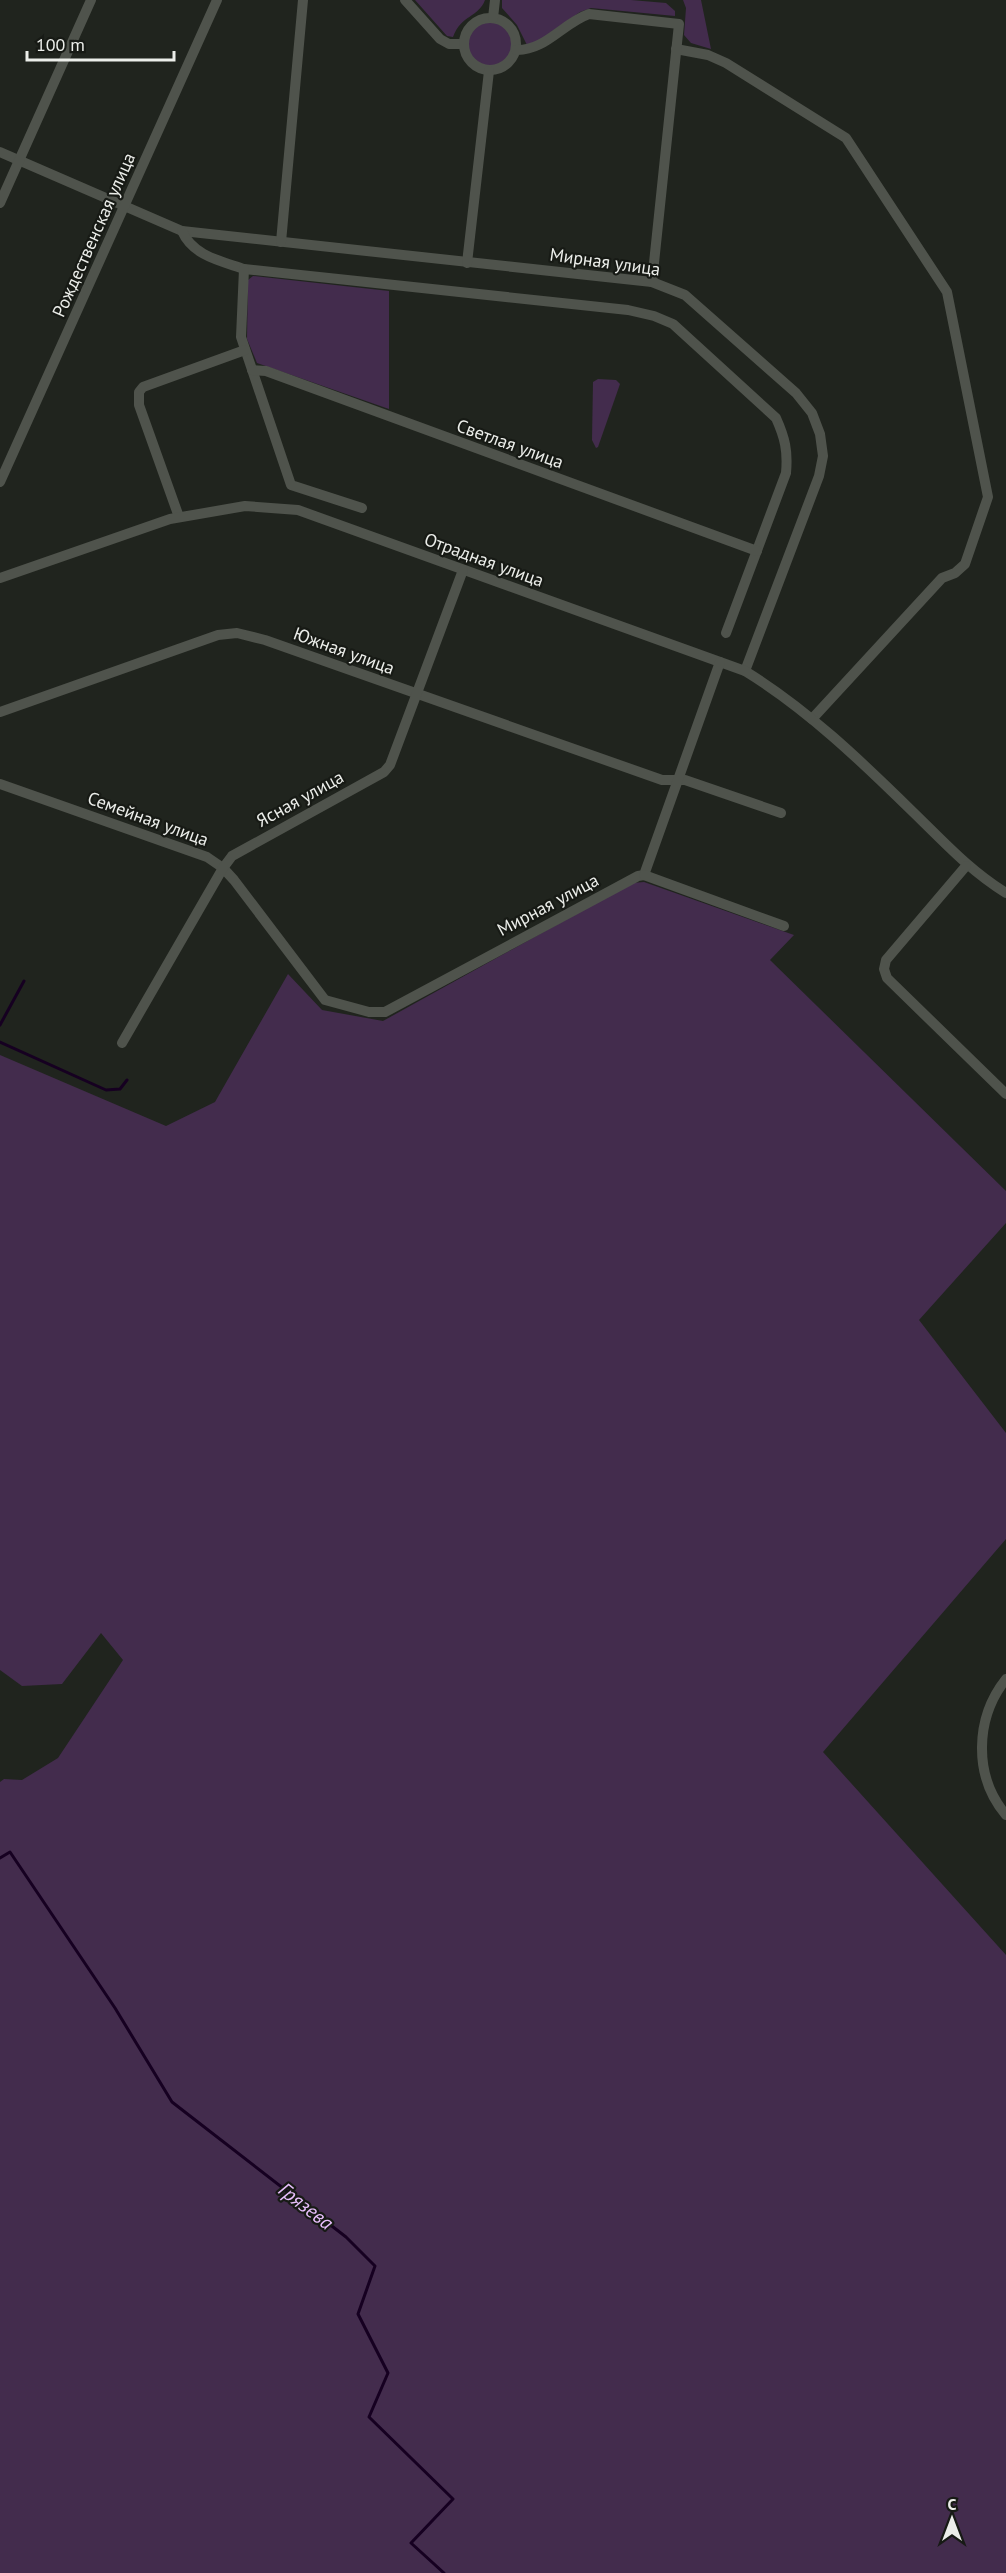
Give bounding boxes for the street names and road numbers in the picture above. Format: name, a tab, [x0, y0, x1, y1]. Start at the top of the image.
street label: Рождественская улица	[47, 149, 140, 321]
street label: Мирная улица	[548, 242, 662, 281]
street label: Светлая улица	[453, 414, 567, 474]
street label: Отрадная улица	[421, 527, 547, 592]
street label: Южная улица	[291, 622, 398, 679]
street label: Ясная улица	[252, 765, 347, 832]
street label: Семейная улица	[84, 786, 212, 851]
street label: Мирная улица	[493, 868, 602, 941]

